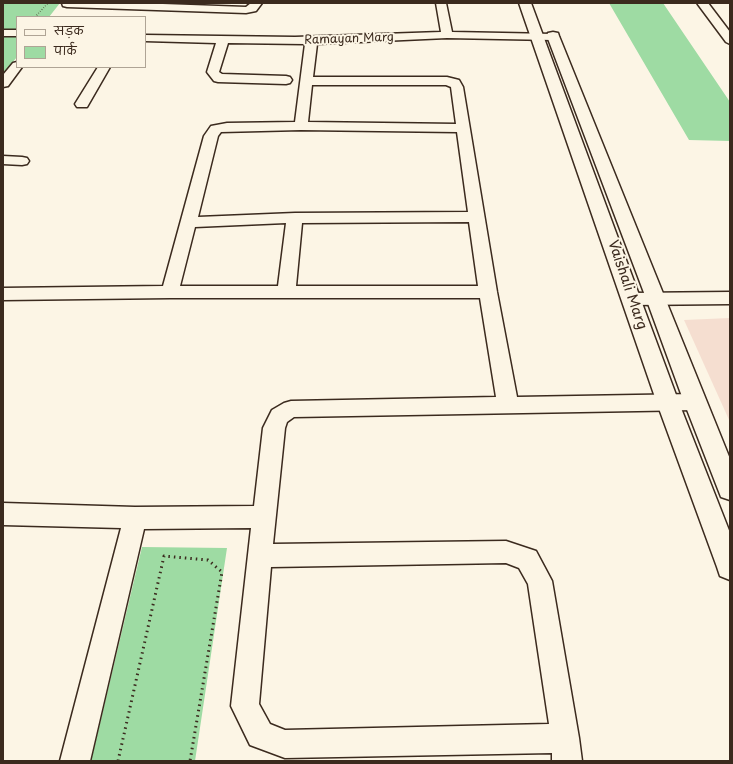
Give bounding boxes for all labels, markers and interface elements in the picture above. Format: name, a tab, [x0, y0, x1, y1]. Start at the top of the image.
legend	[16, 16, 146, 68]
text: सड़क	[54, 21, 84, 39]
street label: Ramayan Marg	[304, 30, 394, 48]
text: पार्क	[54, 41, 77, 59]
street label: Vaishali Marg	[604, 238, 650, 332]

